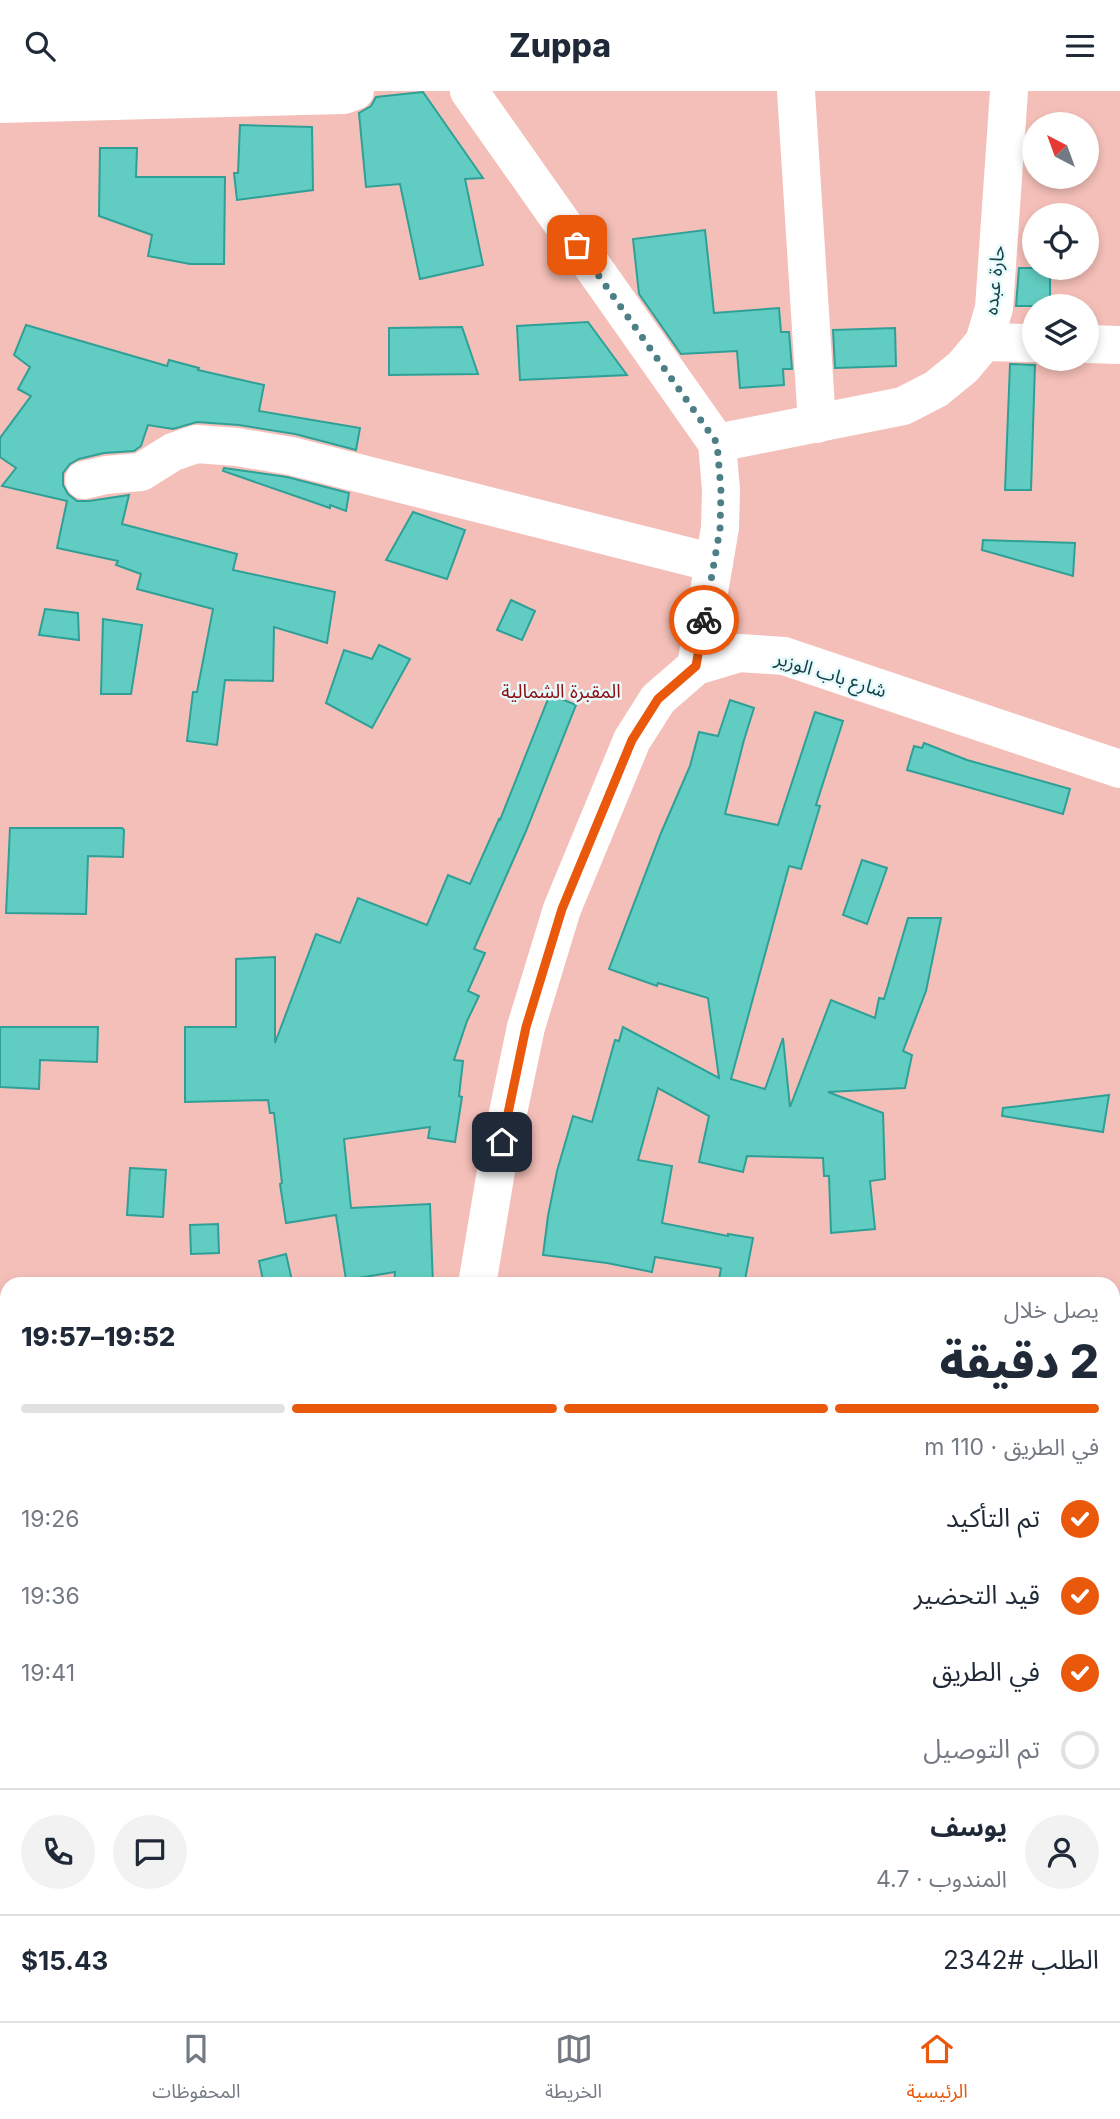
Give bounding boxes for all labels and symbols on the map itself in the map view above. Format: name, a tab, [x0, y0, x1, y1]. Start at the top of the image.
north arrow	[1022, 112, 1099, 189]
pin	[547, 215, 607, 275]
street label: حارة عبده	[979, 244, 1010, 316]
courier	[669, 585, 739, 655]
street label: شارع باب الوزير	[771, 646, 889, 704]
park label: المقبرة الشمالية	[501, 680, 621, 703]
pin	[472, 1112, 532, 1172]

